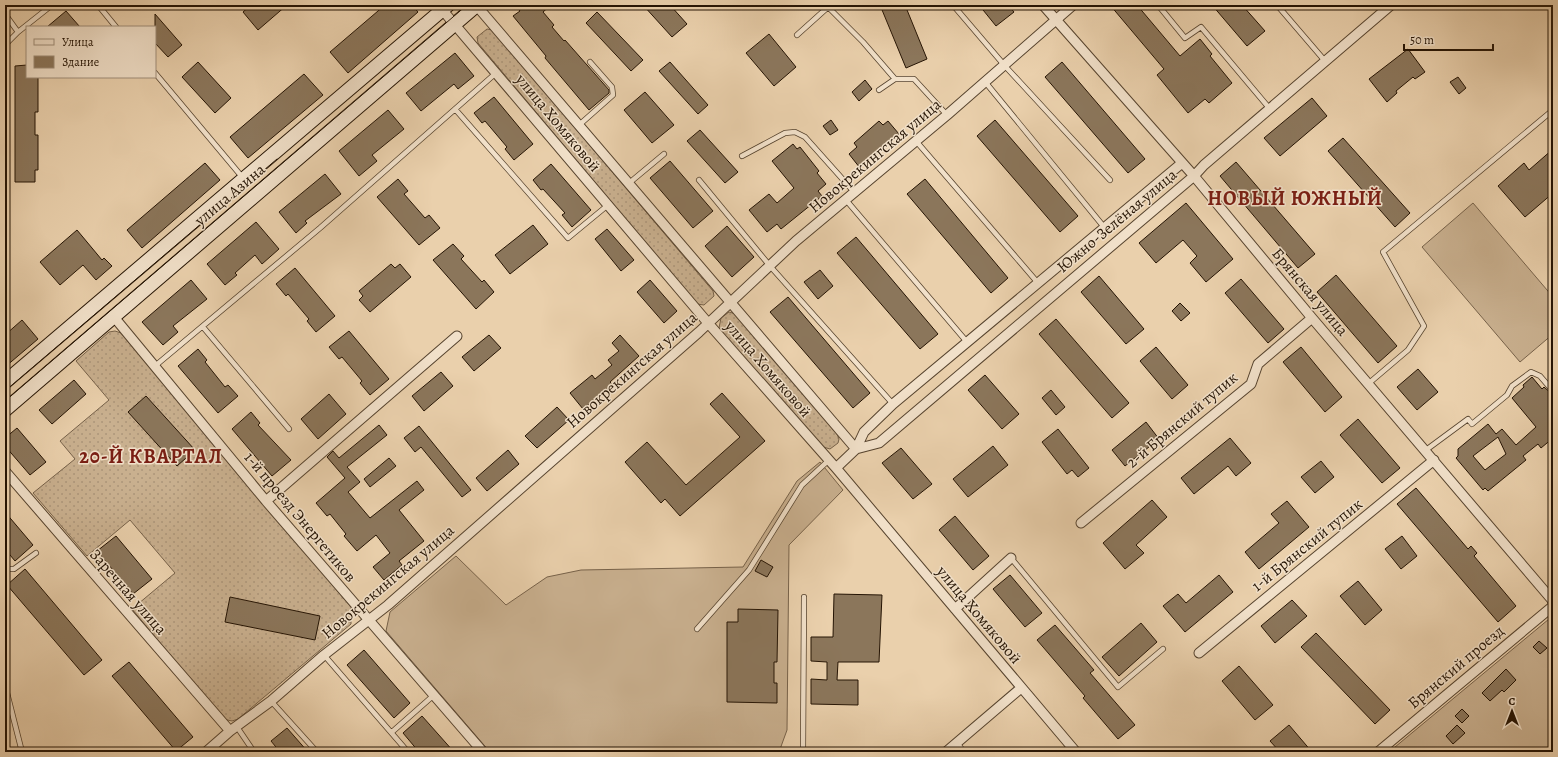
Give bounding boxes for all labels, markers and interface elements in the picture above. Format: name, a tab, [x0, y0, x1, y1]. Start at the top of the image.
legend	[26, 26, 156, 78]
scale bar	[1404, 26, 1493, 52]
text: 50 m	[1410, 32, 1434, 48]
text: Улица	[62, 34, 94, 50]
text: Здание	[62, 54, 99, 70]
street label: улица Хомяковой	[510, 69, 606, 177]
street label: Новокрекингская улица	[804, 93, 947, 218]
street label: улица Азина	[189, 158, 271, 232]
street label: Южно-Зелёная улица	[1052, 164, 1182, 278]
district label: НОВЫЙ ЮЖНЫЙ	[1207, 185, 1383, 212]
street label: Брянская улица	[1267, 243, 1354, 341]
street label: Новокрекингская улица	[562, 306, 703, 433]
street label: улица Хомяковой	[719, 315, 816, 422]
street label: 2-й Брянский тупик	[1122, 367, 1242, 473]
district label: 20-Й КВАРТАЛ	[79, 443, 223, 470]
street label: 1-й проезд Энергетиков	[239, 447, 361, 587]
street label: 1-й Брянский тупик	[1247, 493, 1367, 597]
street label: Новокрекингская улица	[317, 519, 460, 644]
street label: Заречная улица	[84, 544, 172, 640]
street label: улица Хомяковой	[931, 561, 1027, 669]
street label: Брянский проезд	[1403, 620, 1509, 714]
north arrow	[1492, 691, 1532, 731]
text: С	[1509, 694, 1516, 709]

